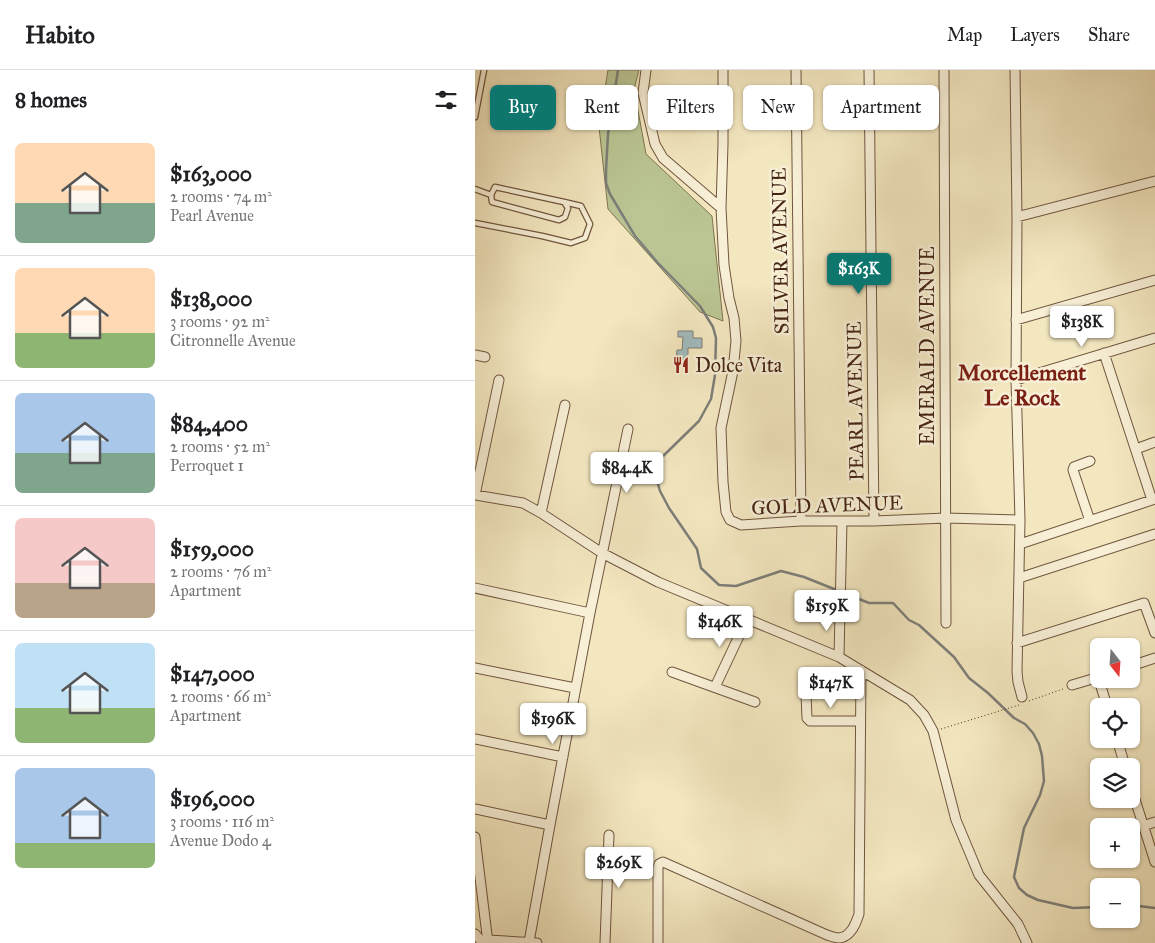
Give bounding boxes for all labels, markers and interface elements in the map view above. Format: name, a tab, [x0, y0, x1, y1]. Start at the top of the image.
text: Habito	[25, 20, 95, 50]
text: Map	[947, 24, 982, 46]
text: Layers	[1010, 24, 1060, 46]
text: Share	[1088, 24, 1130, 46]
chip: Buy	[490, 85, 556, 130]
chip: Rent	[566, 85, 638, 130]
chip: Filters	[648, 85, 733, 130]
chip: New	[743, 85, 813, 130]
chip: Apartment	[823, 85, 939, 130]
icon: filters	[432, 86, 460, 114]
text: 8 homes	[15, 87, 87, 113]
text: $163,000	[170, 161, 252, 187]
icon: home	[55, 163, 115, 223]
street label: SILVER AVENUE	[767, 167, 793, 335]
text: 2 rooms · 74 m²	[170, 187, 272, 206]
text: Pearl Avenue	[170, 206, 254, 225]
street label: EMERALD AVENUE	[915, 247, 939, 445]
pin: $163K	[824, 252, 894, 295]
text: $163K	[838, 259, 880, 278]
text: $138,000	[170, 286, 253, 312]
icon: home	[55, 288, 115, 348]
pin: $138K	[1047, 306, 1117, 348]
text: 3 rooms · 92 m²	[170, 312, 270, 331]
text: $138K	[1061, 312, 1103, 331]
street label: PEARL AVENUE	[842, 321, 868, 481]
text: Citronnelle Avenue	[170, 331, 296, 350]
place label: Dolce Vita	[695, 353, 783, 377]
restaurant icon: Dolce Vita	[671, 355, 691, 375]
district label: Morcellement Le Rock	[958, 359, 1086, 411]
text: $84,400	[170, 411, 248, 437]
icon: home	[55, 413, 115, 473]
text: 2 rooms · 52 m²	[170, 437, 270, 456]
pin: $84.4K	[586, 452, 668, 494]
text: Perroquet 1	[170, 456, 244, 475]
text: $84.4K	[601, 458, 653, 477]
street label: GOLD AVENUE	[751, 490, 903, 520]
text: $159,000	[170, 536, 254, 562]
icon: home	[55, 538, 115, 598]
text: 2 rooms · 76 m²	[170, 562, 271, 581]
text: Apartment	[170, 581, 242, 600]
pin: $159K	[792, 590, 862, 632]
text: $159K	[805, 596, 849, 615]
pin: $146K	[685, 606, 755, 648]
text: $146K	[698, 612, 742, 631]
north arrow	[1090, 638, 1140, 688]
map controls	[1090, 638, 1140, 928]
text: $147,000	[170, 661, 255, 687]
icon: home	[55, 663, 115, 723]
pin: $147K	[796, 666, 866, 709]
text: $147K	[809, 673, 853, 692]
text: 2 rooms · 66 m²	[170, 687, 271, 706]
button: locate	[1090, 698, 1140, 748]
pin: $196K	[518, 702, 588, 745]
text: Apartment	[170, 706, 242, 725]
text: $196K	[531, 709, 575, 728]
button: layers	[1090, 758, 1140, 808]
text: $196,000	[170, 786, 255, 812]
icon: home	[55, 788, 115, 848]
text: 3 rooms · 116 m²	[170, 812, 274, 831]
button: +	[1090, 818, 1140, 868]
text: Avenue Dodo 4	[170, 831, 271, 850]
pin: $269K	[584, 846, 654, 889]
text: $269K	[596, 853, 642, 872]
button: −	[1090, 878, 1140, 928]

